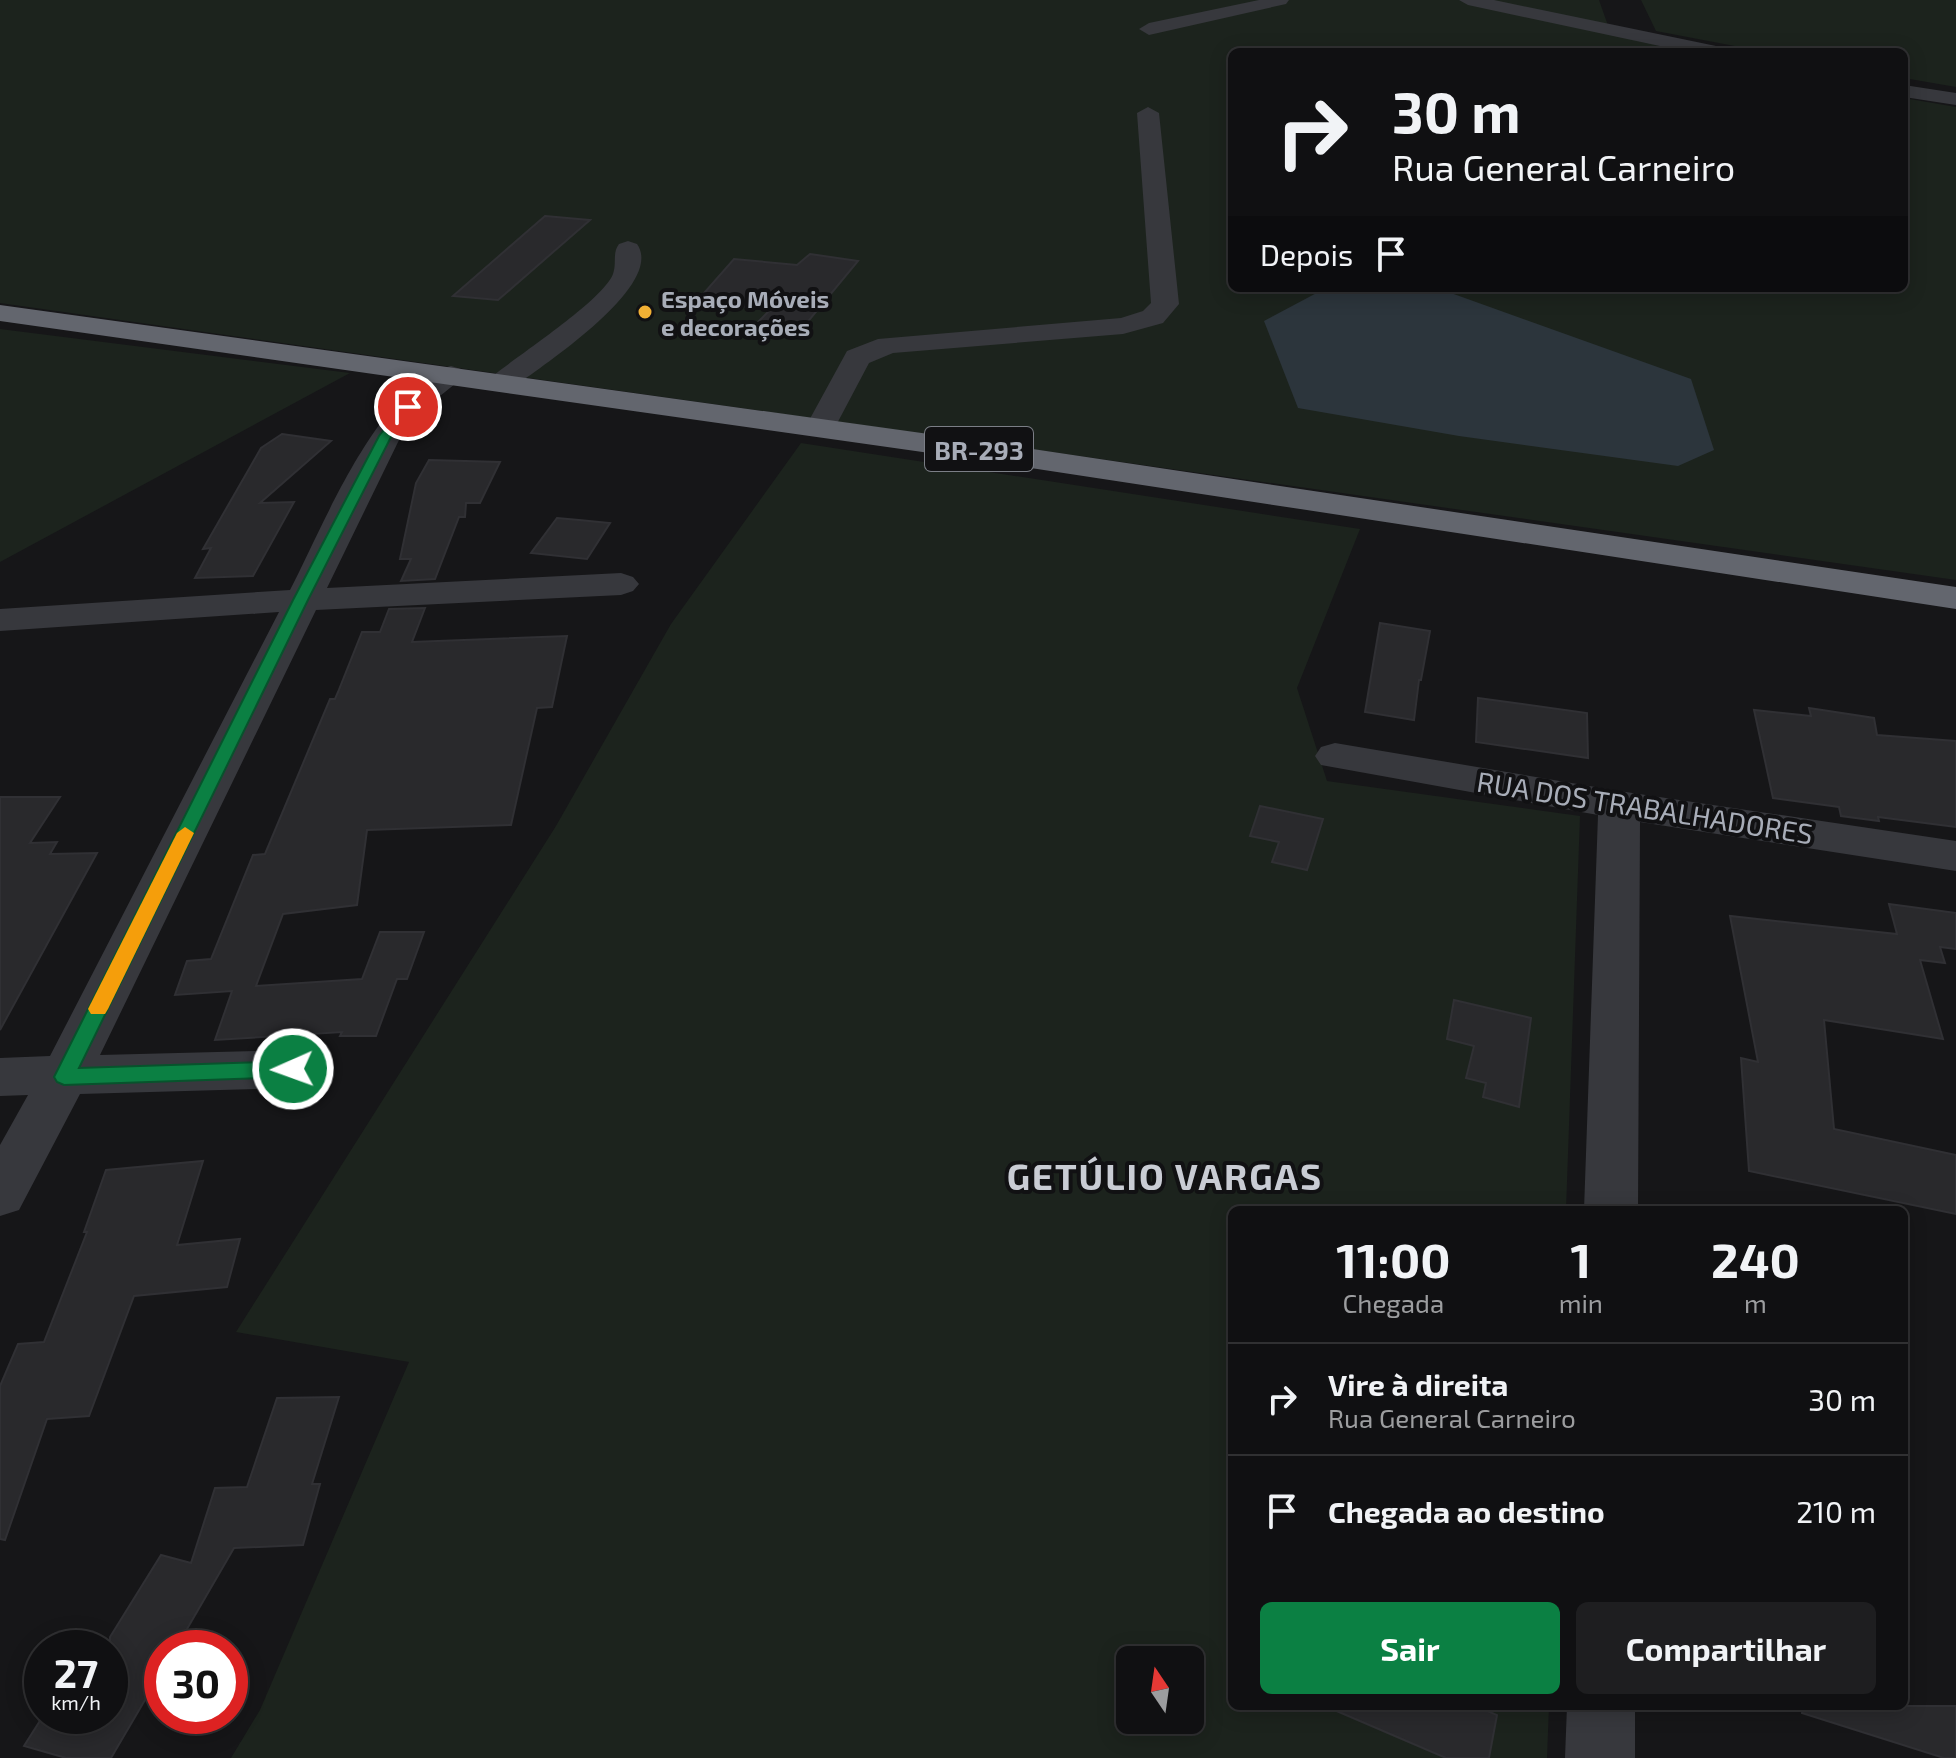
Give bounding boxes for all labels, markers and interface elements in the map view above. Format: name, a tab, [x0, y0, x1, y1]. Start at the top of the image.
text: 30 m	[1392, 77, 1521, 144]
icon: right	[1260, 80, 1364, 184]
text: Rua General Carneiro	[1392, 145, 1735, 188]
icon: arrive	[1369, 232, 1413, 276]
text: Depois	[1260, 236, 1353, 272]
place label: Espaço Móveis e decorações	[661, 284, 829, 342]
marker: Espaço Móveis e decorações	[636, 303, 654, 321]
pin	[374, 373, 442, 441]
icon: arrive	[386, 385, 430, 429]
road number: BR-293	[925, 427, 1033, 471]
street label: RUA DOS TRABALHADORES	[1475, 764, 1815, 850]
position arrow	[251, 1027, 335, 1111]
district label: GETÚLIO VARGAS	[1007, 1154, 1323, 1197]
text: 11:00	[1336, 1230, 1451, 1288]
text: 1	[1570, 1230, 1591, 1288]
text: 240	[1711, 1230, 1800, 1288]
text: Chegada	[1342, 1287, 1444, 1318]
text: min	[1559, 1287, 1603, 1318]
text: m	[1744, 1287, 1767, 1318]
text: Vire à direita	[1328, 1366, 1508, 1402]
icon: right	[1260, 1377, 1304, 1421]
text: 30 m	[1808, 1381, 1876, 1417]
text: Rua General Carneiro	[1328, 1402, 1576, 1433]
icon: arrive	[1260, 1489, 1304, 1533]
text: Chegada ao destino	[1328, 1493, 1605, 1529]
text: 210 m	[1796, 1493, 1876, 1529]
button: Sair	[1260, 1602, 1560, 1694]
button: Compartilhar	[1576, 1602, 1876, 1694]
speed limit sign: 30	[144, 1630, 248, 1734]
north arrow	[1116, 1646, 1204, 1734]
map controls	[1116, 1646, 1204, 1734]
text: 27	[54, 1648, 98, 1696]
text: km/h	[51, 1690, 101, 1714]

